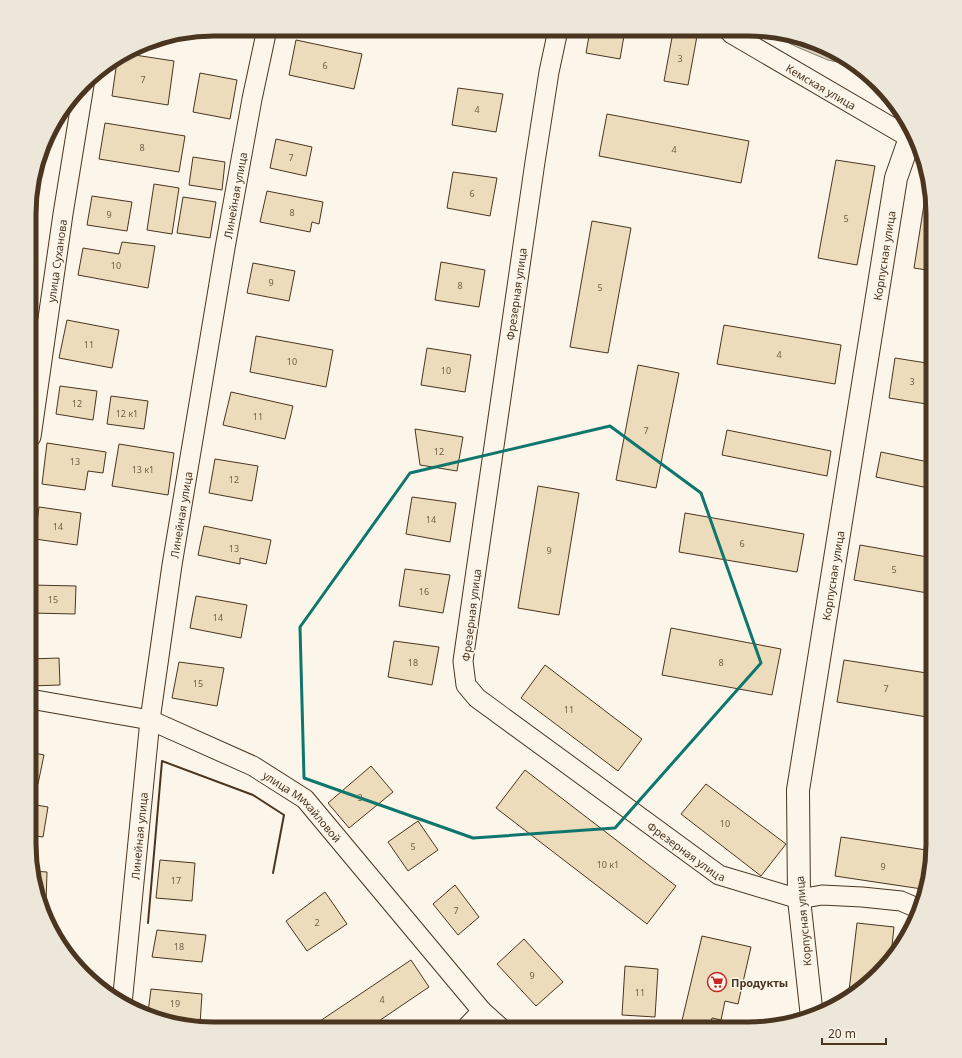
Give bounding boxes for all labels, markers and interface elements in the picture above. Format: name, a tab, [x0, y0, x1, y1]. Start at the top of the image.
house number: 3	[677, 52, 683, 65]
house number: 6	[322, 59, 328, 72]
street label: Кемская улица	[783, 60, 859, 112]
house number: 7	[140, 73, 146, 86]
house number: 4	[474, 103, 480, 116]
house number: 8	[139, 141, 145, 154]
house number: 4	[671, 143, 677, 156]
street label: Линейная улица	[219, 151, 250, 240]
house number: 7	[288, 151, 294, 164]
house number: 6	[469, 187, 475, 200]
house number: 8	[289, 206, 295, 219]
house number: 9	[106, 208, 112, 221]
street label: Корпусная улица	[869, 210, 898, 301]
house number: 5	[843, 212, 849, 225]
street label: улица Суханова	[43, 218, 70, 303]
street label: Фрезерная улица	[502, 247, 530, 341]
house number: 10	[111, 259, 121, 272]
house number: 9	[268, 276, 274, 289]
house number: 8	[457, 279, 463, 292]
house number: 5	[597, 281, 603, 294]
house number: 11	[84, 338, 94, 351]
house number: 4	[776, 348, 782, 361]
house number: 10	[287, 355, 297, 368]
house number: 10	[441, 364, 451, 377]
house number: 3	[909, 375, 915, 388]
house number: 12	[72, 397, 82, 410]
house number: 12 к1	[116, 407, 138, 420]
house number: 11	[253, 410, 263, 423]
house number: 7	[643, 424, 649, 437]
house number: 12	[434, 445, 444, 458]
house number: 13	[70, 455, 80, 468]
house number: 13 к1	[132, 463, 154, 476]
street label: Линейная улица	[166, 470, 195, 559]
house number: 12	[229, 473, 239, 486]
house number: 14	[426, 513, 436, 526]
house number: 14	[53, 520, 63, 533]
street label: Корпусная улица	[818, 530, 847, 621]
house number: 6	[739, 537, 745, 550]
house number: 13	[229, 542, 239, 555]
house number: 9	[546, 544, 552, 557]
house number: 5	[891, 563, 897, 576]
street label: Фрезерная улица	[458, 568, 484, 662]
house number: 16	[419, 585, 429, 598]
house number: 15	[48, 593, 58, 606]
house number: 14	[213, 611, 223, 624]
house number: 18	[408, 656, 418, 669]
house number: 8	[718, 656, 724, 669]
house number: 15	[193, 677, 203, 690]
house number: 7	[883, 682, 889, 695]
house number: 11	[564, 703, 574, 716]
street label: улица Михайловой	[260, 767, 345, 845]
house number: 3	[357, 791, 363, 804]
street label: Линейная улица	[127, 792, 150, 880]
house number: 10	[720, 817, 730, 830]
street label: Фрезерная улица	[644, 818, 727, 884]
house number: 5	[410, 840, 416, 853]
house number: 10 к1	[597, 858, 619, 871]
house number: 9	[880, 860, 886, 873]
house number: 17	[171, 874, 181, 887]
street label: Корпусная улица	[792, 875, 814, 967]
house number: 7	[453, 904, 459, 917]
house number: 2	[314, 916, 320, 929]
house number: 18	[174, 940, 184, 953]
house number: 9	[529, 969, 535, 982]
supermarket icon: Продукты	[706, 971, 728, 993]
place label: Продукты	[731, 975, 788, 990]
house number: 11	[635, 986, 645, 999]
house number: 4	[379, 993, 385, 1006]
house number: 19	[170, 997, 180, 1010]
scale bar	[822, 1020, 886, 1046]
text: 20 m	[828, 1025, 856, 1042]

